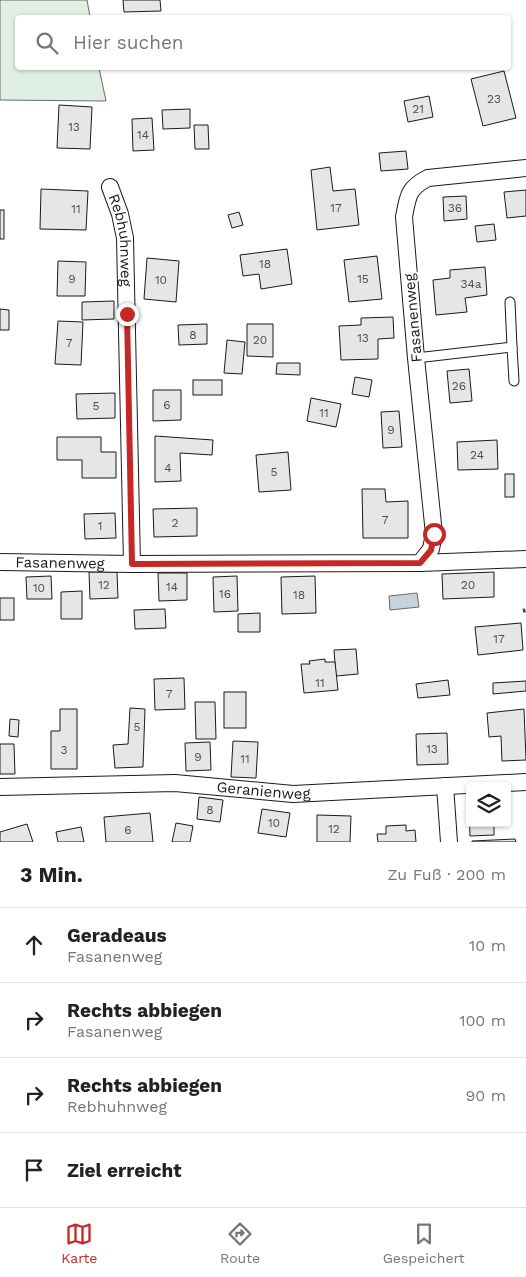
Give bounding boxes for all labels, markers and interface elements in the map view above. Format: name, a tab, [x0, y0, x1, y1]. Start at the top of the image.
search box	[15, 15, 511, 70]
icon: search	[33, 29, 61, 57]
text: Hier suchen	[73, 31, 184, 54]
house number: 23	[487, 92, 501, 106]
house number: 21	[412, 102, 424, 116]
house number: 13	[68, 120, 80, 134]
house number: 14	[137, 128, 149, 142]
street label: Rebhuhnweg	[104, 191, 135, 287]
house number: 17	[330, 201, 342, 215]
house number: 36	[448, 201, 462, 215]
house number: 11	[71, 202, 81, 216]
house number: 18	[259, 257, 271, 271]
house number: 9	[68, 272, 76, 286]
house number: 15	[357, 272, 369, 286]
house number: 10	[155, 273, 167, 287]
street label: Fasanenweg	[400, 273, 426, 363]
house number: 34a	[460, 277, 482, 291]
route end	[116, 303, 139, 326]
house number: 8	[189, 328, 197, 342]
house number: 13	[357, 331, 369, 345]
house number: 20	[253, 333, 267, 347]
house number: 7	[66, 336, 73, 350]
house number: 26	[452, 379, 466, 393]
house number: 6	[163, 398, 171, 412]
house number: 5	[93, 399, 100, 413]
house number: 11	[319, 406, 329, 420]
house number: 9	[387, 423, 395, 437]
house number: 24	[470, 448, 484, 462]
house number: 4	[164, 461, 172, 475]
house number: 5	[271, 465, 278, 479]
house number: 7	[382, 513, 389, 527]
house number: 2	[172, 516, 179, 530]
house number: 1	[98, 519, 102, 533]
route start	[423, 523, 446, 546]
street label: Fasanenweg	[15, 553, 105, 573]
house number: 12	[98, 578, 110, 592]
house number: 20	[461, 578, 475, 592]
house number: 14	[166, 580, 178, 594]
house number: 10	[33, 581, 45, 595]
house number: 16	[219, 587, 231, 601]
house number: 18	[293, 588, 305, 602]
house number: 17	[493, 632, 505, 646]
house number: 11	[315, 676, 325, 690]
house number: 7	[166, 687, 173, 701]
house number: 5	[134, 720, 141, 734]
house number: 13	[426, 742, 438, 756]
house number: 3	[61, 743, 68, 757]
house number: 9	[194, 750, 202, 764]
house number: 11	[240, 752, 250, 766]
street label: Geranienweg	[216, 778, 311, 803]
map controls	[466, 782, 511, 827]
button: layers	[466, 782, 511, 827]
house number: 8	[206, 803, 214, 817]
house number: 10	[268, 816, 280, 830]
house number: 12	[328, 822, 340, 836]
house number: 6	[124, 823, 132, 837]
text: 3 Min.	[20, 862, 83, 887]
text: Zu Fuß · 200 m	[388, 865, 506, 884]
text: Geradeaus	[67, 924, 167, 947]
icon: ahead	[20, 931, 48, 959]
text: 10 m	[469, 936, 506, 955]
text: Fasanenweg	[67, 947, 162, 966]
text: Rechts abbiegen	[67, 999, 222, 1022]
icon: right	[20, 1006, 48, 1034]
text: 100 m	[459, 1011, 506, 1030]
text: Fasanenweg	[67, 1022, 162, 1041]
text: Rechts abbiegen	[67, 1074, 222, 1097]
icon: right	[20, 1081, 48, 1109]
text: 90 m	[465, 1086, 506, 1105]
text: Rebhuhnweg	[67, 1097, 167, 1116]
icon: arrive	[20, 1156, 48, 1184]
text: Ziel erreicht	[67, 1159, 182, 1182]
tab: Karte	[61, 1220, 97, 1266]
tab: Route	[220, 1220, 260, 1266]
tab: Gespeichert	[383, 1220, 465, 1266]

